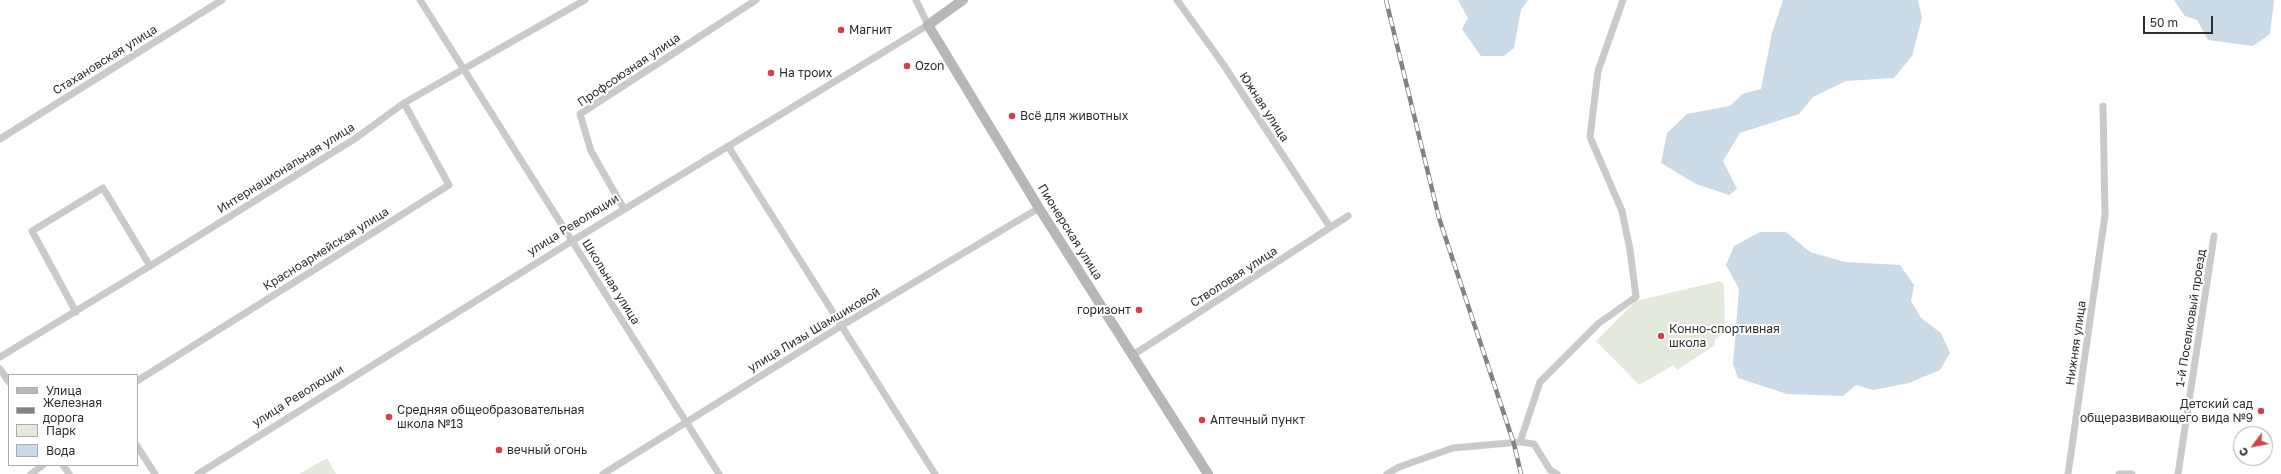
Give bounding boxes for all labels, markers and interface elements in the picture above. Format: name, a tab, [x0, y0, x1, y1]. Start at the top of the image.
scale bar	[2145, 8, 2215, 34]
text: 50 m	[2150, 15, 2178, 30]
street label: Стахановская улица	[50, 22, 160, 98]
place label: Магнит	[849, 23, 892, 37]
marker: Магнит	[836, 25, 846, 35]
street label: Профсоюзная улица	[575, 30, 683, 110]
place label: Ozon	[915, 59, 944, 73]
marker: Ozon	[902, 61, 912, 71]
place label: На троих	[779, 66, 832, 80]
marker: На троих	[766, 68, 776, 78]
street label: Южная улица	[1236, 70, 1292, 144]
place label: Всё для животных	[1020, 109, 1128, 123]
marker: Всё для животных	[1007, 111, 1017, 121]
street label: Интернациональная улица	[215, 120, 357, 216]
street label: Пионерская улица	[1035, 181, 1105, 283]
street label: улица Революции	[525, 191, 621, 259]
street label: Красноармейская улица	[260, 204, 392, 294]
street label: Школьная улица	[579, 237, 643, 327]
street label: Стволовая улица	[1188, 244, 1280, 310]
street label: 1-й Поселковый проезд	[2173, 248, 2209, 388]
street label: улица Лизы Шамшиковой	[745, 285, 883, 375]
street label: Нижняя улица	[2063, 300, 2089, 386]
place label: горизонт	[1077, 303, 1131, 317]
marker: горизонт	[1134, 305, 1144, 315]
place label: Конно-спортивная школа	[1669, 322, 1780, 350]
marker: Конно-спортивная школа	[1656, 331, 1666, 341]
street label: улица Революции	[250, 362, 346, 430]
legend	[8, 374, 138, 466]
text: Улица	[46, 383, 82, 398]
text: Железная дорога	[43, 395, 102, 425]
place label: Детский сад общеразвивающего вида №9	[2080, 397, 2253, 425]
place label: Средняя общеобразовательная школа №13	[397, 403, 584, 431]
marker: Детский сад общеразвивающего вида №9	[2256, 406, 2266, 416]
marker: Средняя общеобразовательная школа №13	[384, 412, 394, 422]
place label: Аптечный пункт	[1210, 413, 1305, 427]
marker: Аптечный пункт	[1197, 415, 1207, 425]
text: Парк	[46, 423, 76, 438]
north arrow	[2233, 426, 2273, 466]
text: Вода	[46, 443, 75, 458]
place label: вечный огонь	[507, 443, 587, 457]
marker: вечный огонь	[494, 445, 504, 455]
text: С	[2236, 445, 2251, 459]

